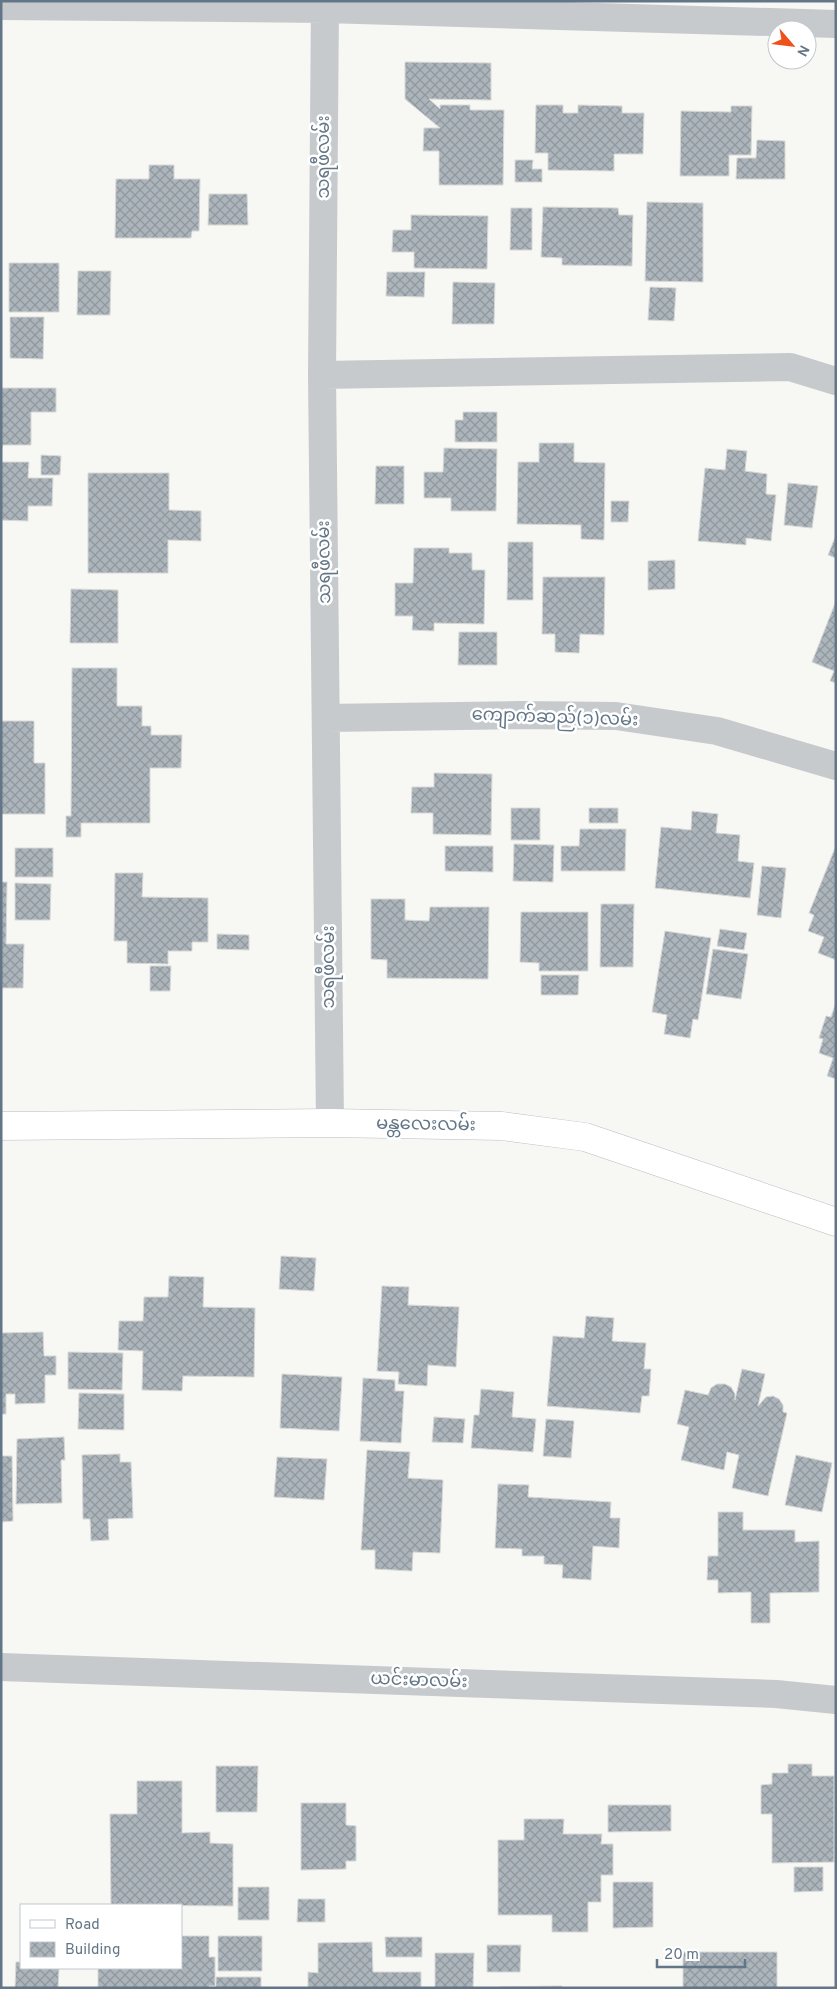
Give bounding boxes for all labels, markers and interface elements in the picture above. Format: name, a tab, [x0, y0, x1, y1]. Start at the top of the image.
north arrow	[767, 20, 817, 70]
text: N	[792, 42, 812, 59]
street label: သရဖီလမ်း	[309, 115, 338, 199]
street label: သရဖီလမ်း	[309, 520, 339, 604]
street label: ကျောက်ဆည်(၁)လမ်း	[471, 701, 639, 734]
street label: သရဖီလမ်း	[314, 925, 343, 1009]
street label: မန္တလေးလမ်း	[376, 1110, 476, 1139]
street label: ယင်းမာလမ်း	[370, 1665, 468, 1694]
legend	[20, 1904, 182, 1969]
text: Road	[65, 1916, 100, 1935]
scale bar	[657, 1936, 744, 1968]
text: Building	[65, 1941, 120, 1960]
text: 20 m	[664, 1946, 699, 1965]

